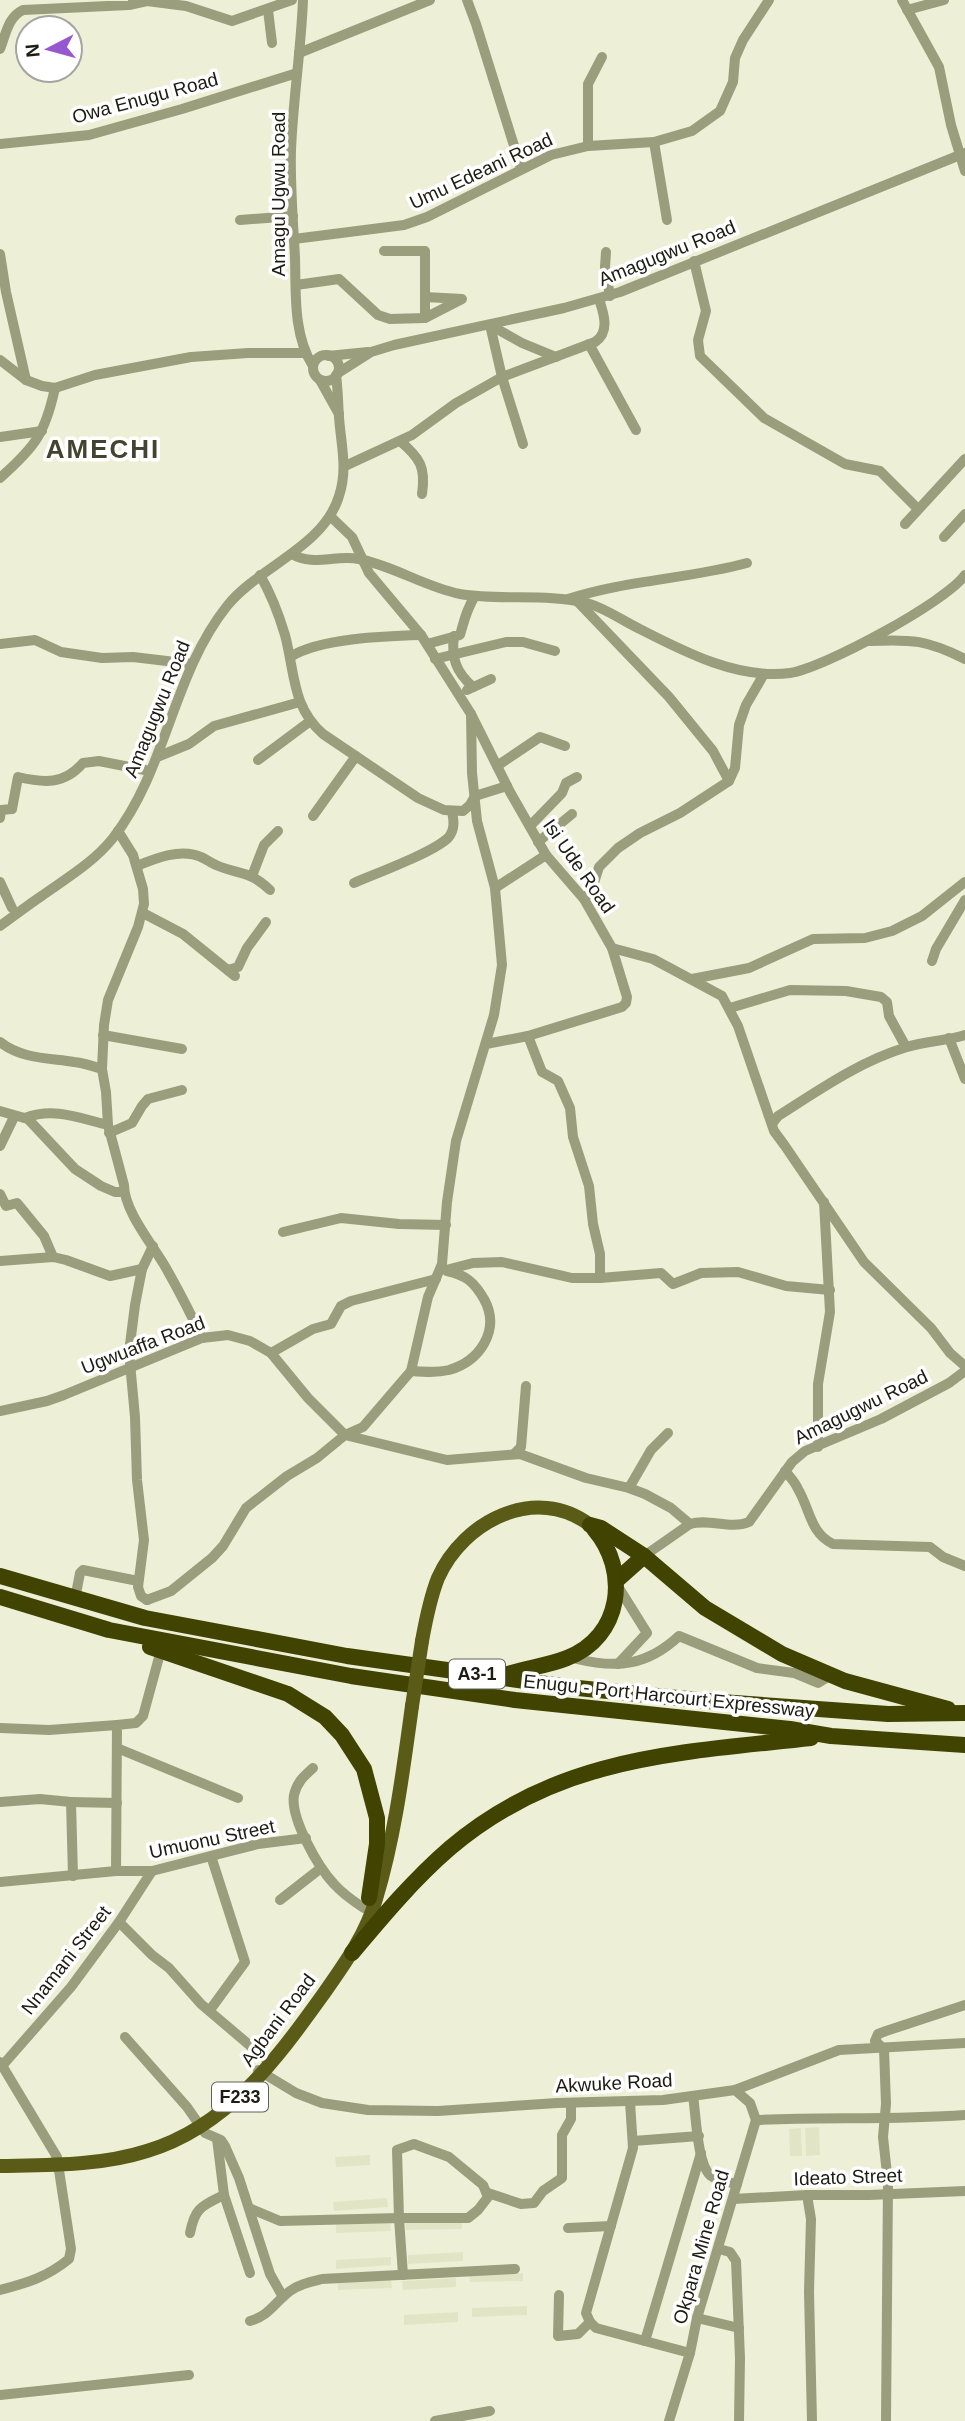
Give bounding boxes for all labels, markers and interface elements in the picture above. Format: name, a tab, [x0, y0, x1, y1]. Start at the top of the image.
north arrow	[14, 14, 84, 84]
text: N	[21, 43, 44, 59]
street label: Owa Enugu Road	[70, 68, 220, 128]
street label: Amagu Ugwu Road	[268, 112, 289, 276]
street label: Umu Edeani Road	[406, 129, 556, 213]
street label: Amagugwu Road	[595, 216, 739, 290]
district label: AMECHI	[46, 434, 160, 464]
street label: Amagugwu Road	[120, 637, 194, 781]
street label: Isi Ude Road	[539, 815, 619, 917]
street label: Ugwuaffa Road	[78, 1312, 208, 1378]
street label: Amagugwu Road	[791, 1366, 931, 1448]
road number: A3-1	[449, 1660, 505, 1688]
street label: Enugu - Port Harcourt Expressway	[522, 1670, 816, 1722]
street label: Umuonu Street	[147, 1815, 277, 1863]
street label: Nnamani Street	[17, 1901, 115, 2018]
street label: Agbani Road	[237, 1970, 319, 2070]
street label: Akwuke Road	[555, 2069, 673, 2097]
road number: F233	[212, 2082, 268, 2112]
street label: Ideato Street	[793, 2165, 903, 2189]
street label: Okpara Mine Road	[669, 2167, 733, 2327]

